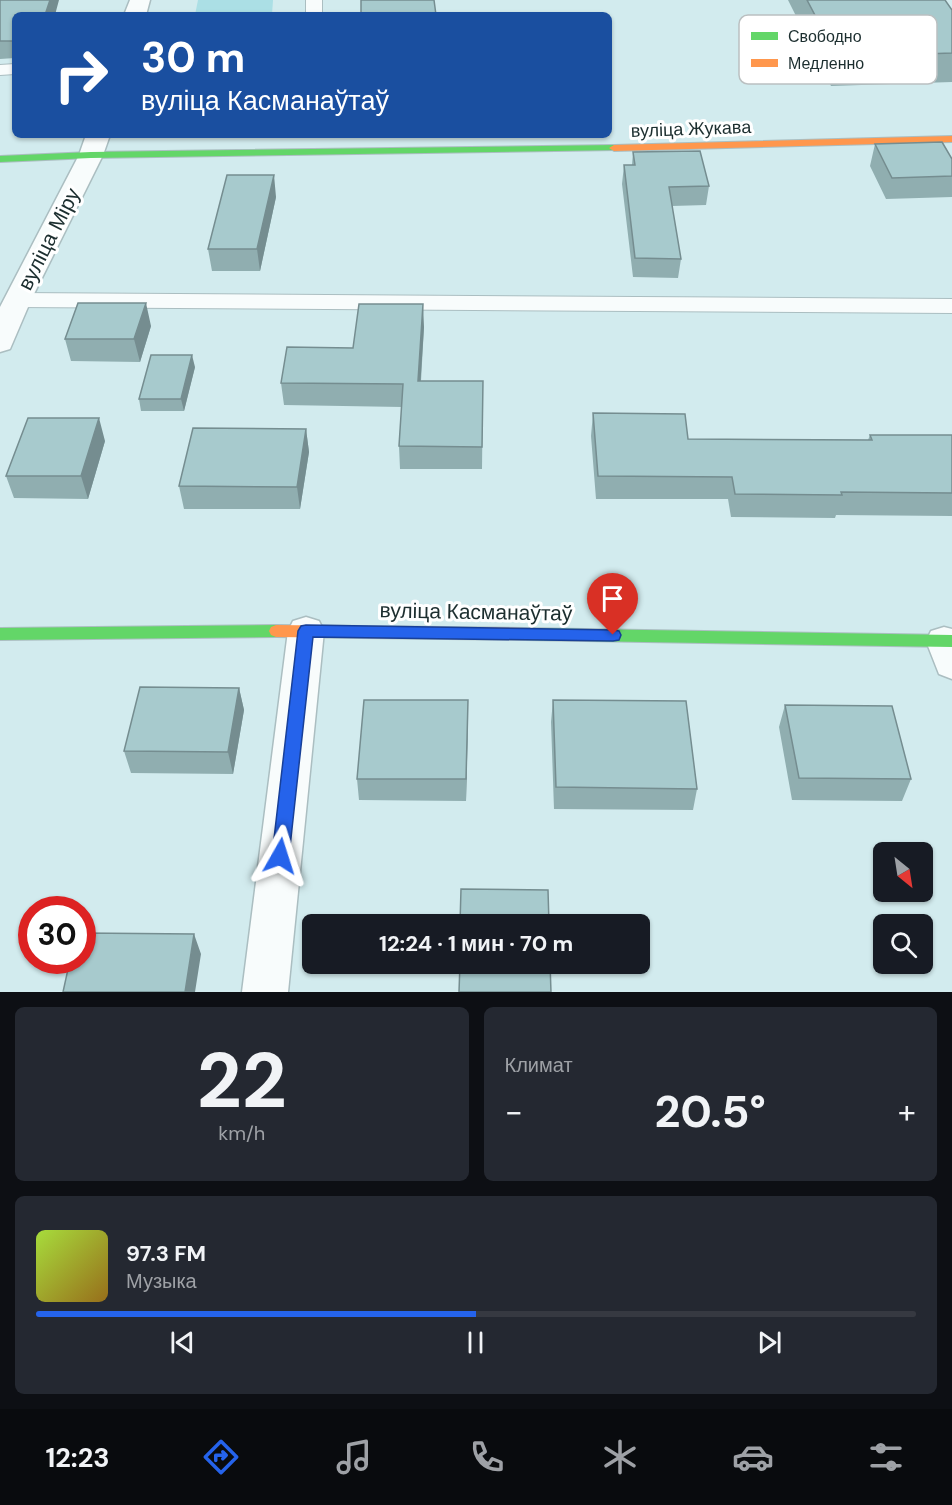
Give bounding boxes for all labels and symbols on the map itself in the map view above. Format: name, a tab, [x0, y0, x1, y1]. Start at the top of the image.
legend	[739, 15, 937, 84]
text: Свободно	[788, 26, 862, 47]
text: Медленно	[788, 53, 864, 74]
street label: вуліца Жукава	[630, 115, 753, 143]
street label: вуліца Міру	[11, 183, 87, 295]
pin	[587, 573, 638, 635]
street label: вуліца Касманаўтаў	[379, 596, 573, 628]
position arrow	[248, 824, 312, 888]
north arrow	[873, 842, 933, 902]
speed limit sign: 30	[18, 896, 96, 974]

